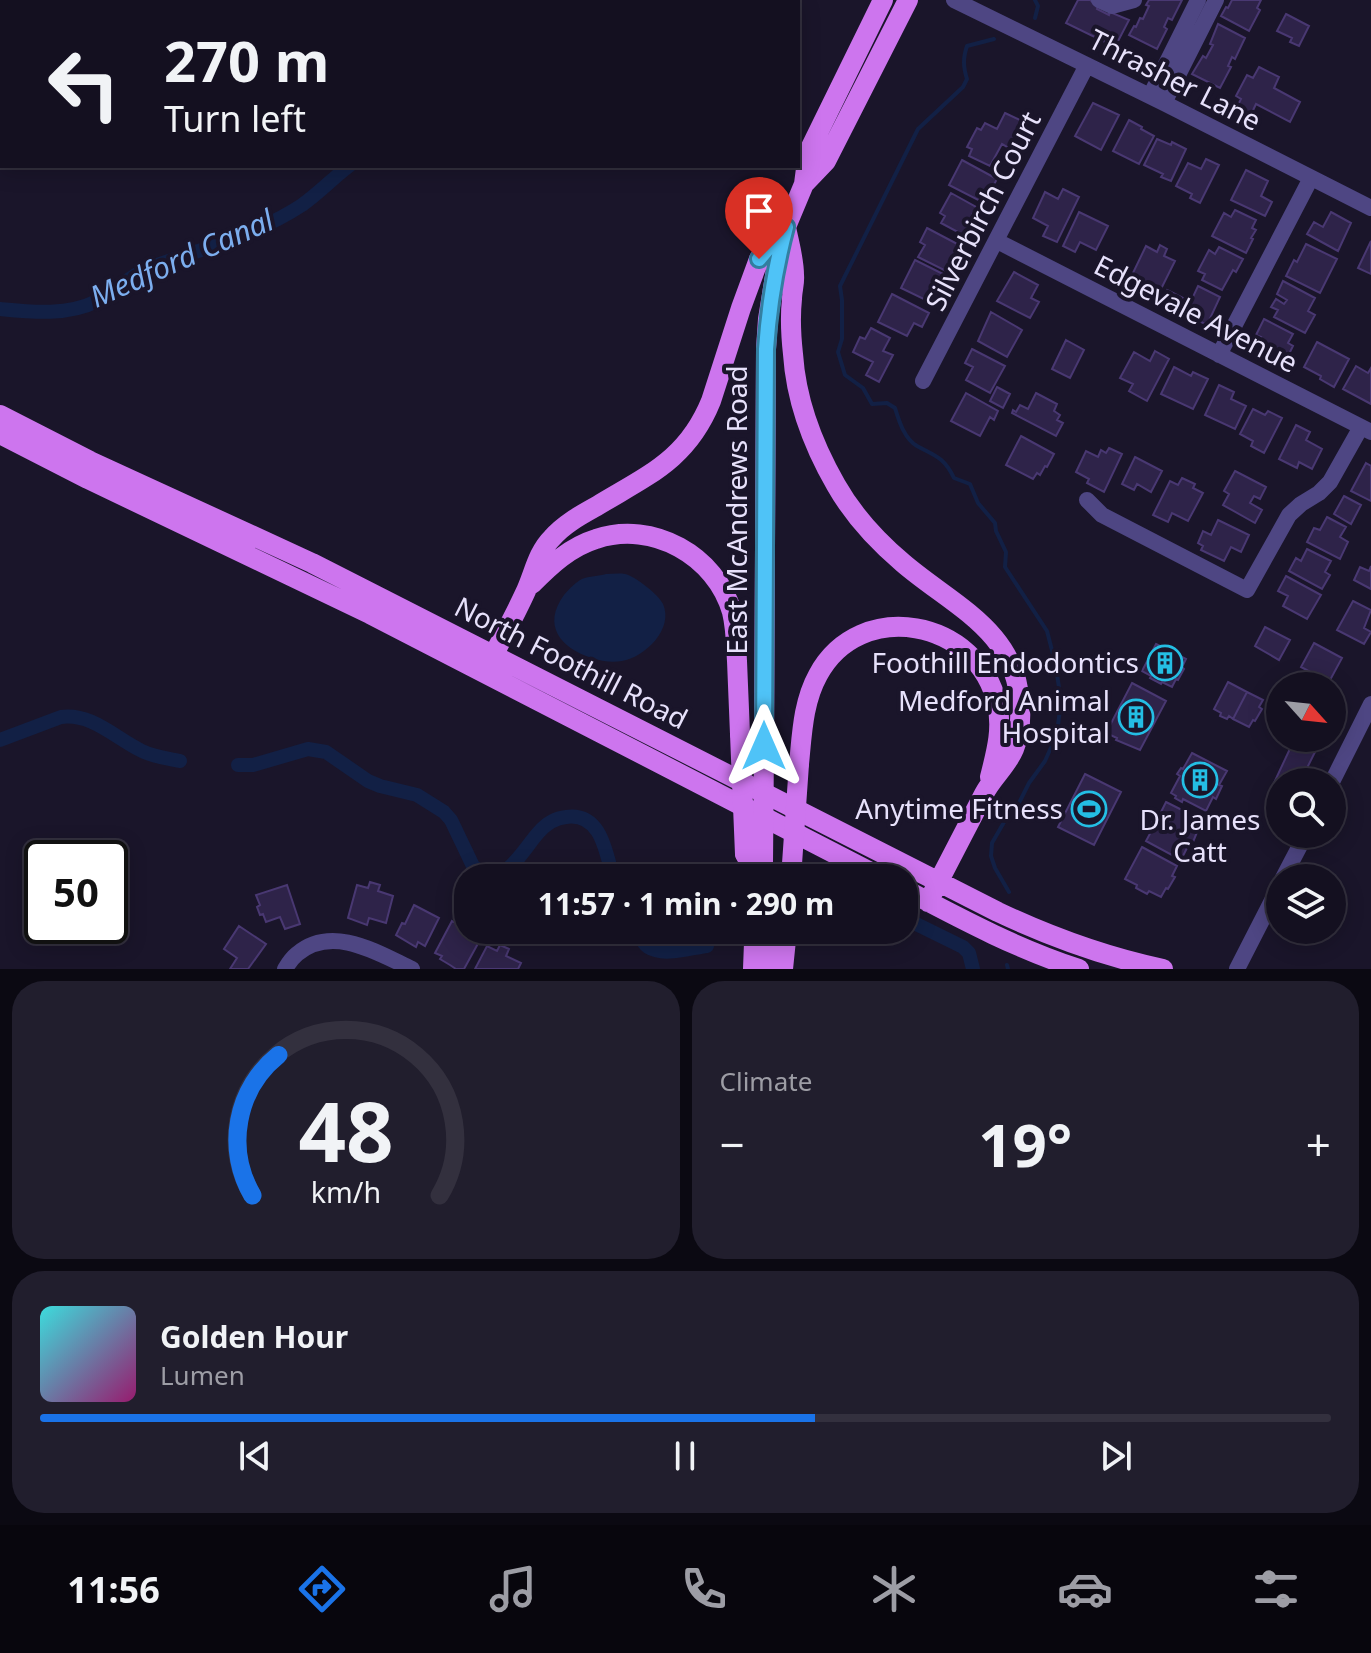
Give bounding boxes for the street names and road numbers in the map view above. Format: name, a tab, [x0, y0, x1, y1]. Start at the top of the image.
street label: Thrasher Lane	[1083, 19, 1268, 139]
street label: Silverbirch Court	[916, 105, 1049, 317]
street label: Edgevale Avenue	[1088, 245, 1305, 381]
street label: East McAndrews Road	[717, 365, 755, 655]
street label: North Foothill Road	[449, 587, 694, 737]

